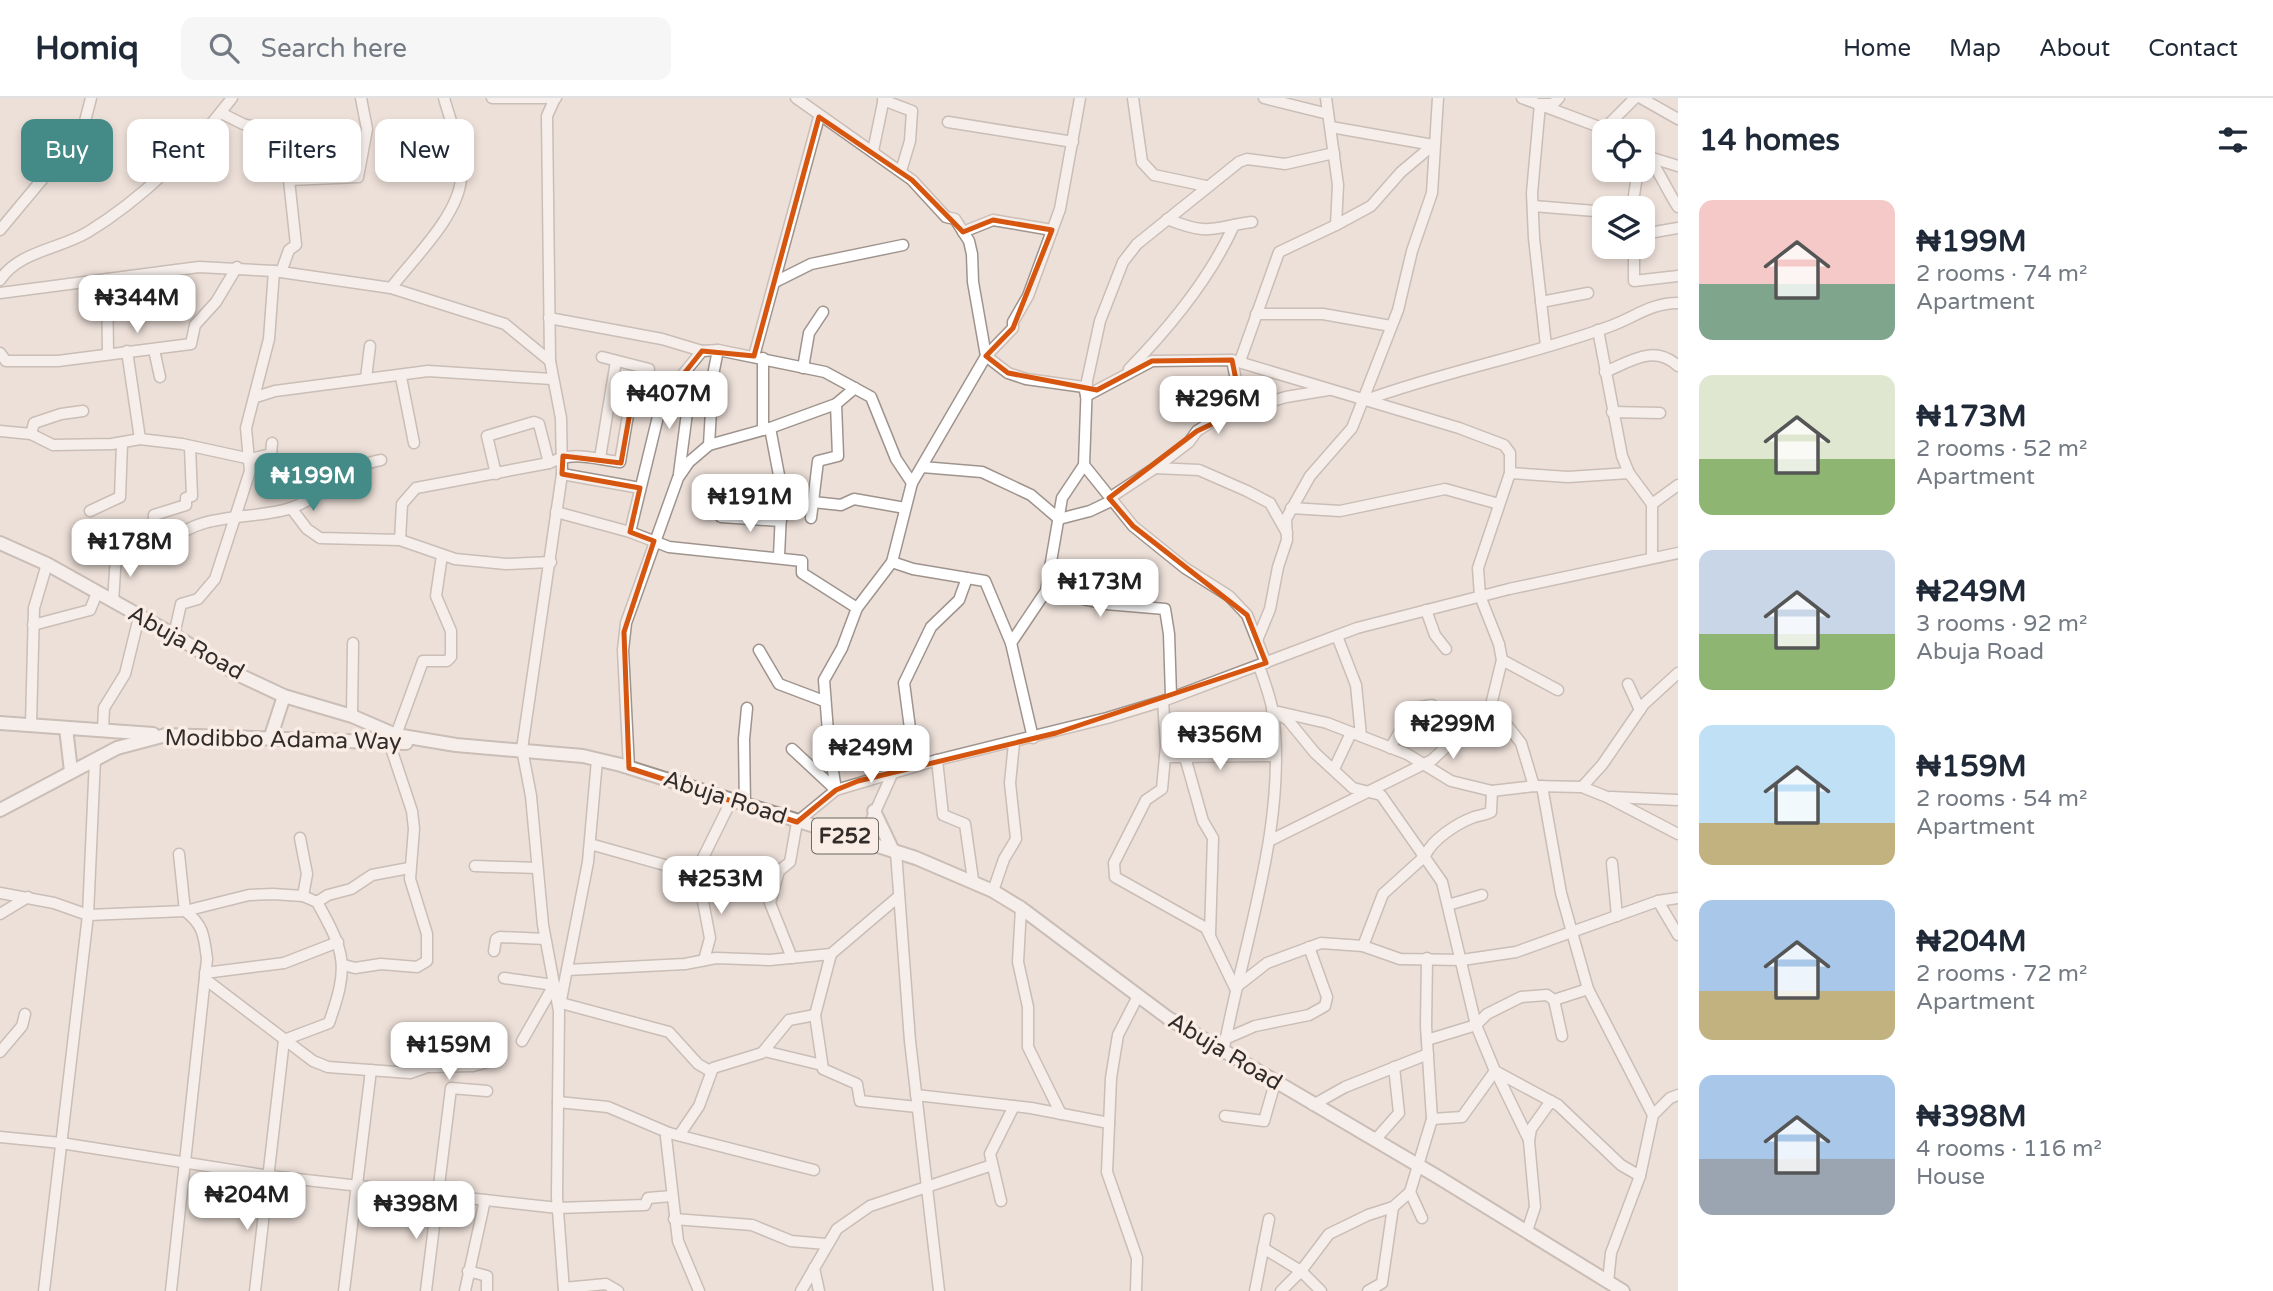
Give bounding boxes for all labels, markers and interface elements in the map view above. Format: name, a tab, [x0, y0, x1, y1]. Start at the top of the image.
search box	[181, 17, 671, 80]
text: Homiq	[35, 29, 139, 68]
icon: search	[205, 29, 243, 67]
text: Search here	[261, 33, 407, 64]
text: Home	[1843, 34, 1911, 63]
text: Map	[1949, 34, 2001, 63]
text: About	[2039, 34, 2110, 63]
text: Contact	[2148, 34, 2238, 63]
chip: Buy	[21, 119, 113, 182]
chip: Rent	[127, 119, 229, 182]
chip: Filters	[243, 119, 361, 182]
chip: New	[375, 119, 474, 182]
map controls	[1592, 119, 1655, 259]
button: locate	[1592, 119, 1655, 182]
icon: filters	[2214, 121, 2252, 159]
text: 14 homes	[1699, 122, 1840, 159]
button: layers	[1592, 196, 1655, 259]
text: ₦199M	[1916, 223, 2027, 260]
icon: home	[1755, 228, 1839, 312]
text: 2 rooms · 74 m²	[1916, 260, 2087, 288]
pin: ₦344M	[88, 275, 186, 335]
text: ₦344M	[95, 284, 179, 312]
text: Apartment	[1916, 288, 2035, 316]
pin: ₦407M	[620, 372, 718, 431]
pin: ₦296M	[1169, 376, 1267, 436]
text: ₦407M	[627, 380, 711, 408]
text: ₦296M	[1176, 385, 1260, 413]
text: ₦173M	[1916, 398, 2027, 435]
icon: home	[1755, 403, 1839, 487]
text: 2 rooms · 52 m²	[1916, 435, 2087, 463]
pin: ₦199M	[264, 454, 362, 513]
text: ₦199M	[271, 462, 355, 490]
text: Apartment	[1916, 463, 2035, 491]
pin: ₦191M	[701, 474, 799, 534]
text: ₦191M	[708, 483, 792, 511]
pin: ₦178M	[81, 519, 179, 579]
text: ₦178M	[88, 528, 172, 556]
pin: ₦173M	[1051, 560, 1149, 619]
text: ₦173M	[1058, 568, 1142, 596]
text: ₦249M	[1916, 573, 2027, 610]
icon: home	[1755, 578, 1839, 662]
street label: Abuja Road	[123, 600, 249, 686]
text: 3 rooms · 92 m²	[1916, 610, 2087, 638]
text: Abuja Road	[1916, 638, 2044, 666]
pin: ₦299M	[1404, 702, 1502, 761]
text: ₦299M	[1411, 710, 1495, 738]
pin: ₦356M	[1171, 712, 1269, 772]
text: ₦356M	[1178, 721, 1262, 749]
street label: Modibbo Adama Way	[164, 724, 402, 756]
pin: ₦249M	[822, 726, 920, 785]
text: ₦249M	[829, 734, 913, 762]
text: ₦159M	[1916, 748, 2027, 785]
icon: home	[1755, 753, 1839, 837]
street label: Abuja Road	[660, 765, 790, 831]
text: 2 rooms · 54 m²	[1916, 785, 2087, 813]
text: Apartment	[1916, 813, 2035, 841]
road number: F252	[812, 818, 878, 854]
pin: ₦253M	[672, 856, 770, 916]
text: ₦253M	[679, 865, 763, 893]
text: ₦204M	[1916, 923, 2027, 960]
icon: home	[1755, 928, 1839, 1012]
text: 2 rooms · 72 m²	[1916, 960, 2087, 988]
text: Apartment	[1916, 988, 2035, 1016]
street label: Abuja Road	[1163, 1007, 1287, 1097]
pin: ₦159M	[400, 1023, 498, 1082]
text: ₦159M	[407, 1031, 491, 1059]
text: ₦398M	[1916, 1098, 2027, 1135]
icon: home	[1755, 1103, 1839, 1187]
text: 4 rooms · 116 m²	[1916, 1135, 2102, 1163]
text: House	[1916, 1163, 1985, 1191]
pin: ₦204M	[198, 1172, 296, 1232]
text: ₦204M	[205, 1181, 289, 1209]
pin: ₦398M	[367, 1182, 465, 1241]
text: ₦398M	[374, 1190, 458, 1218]

